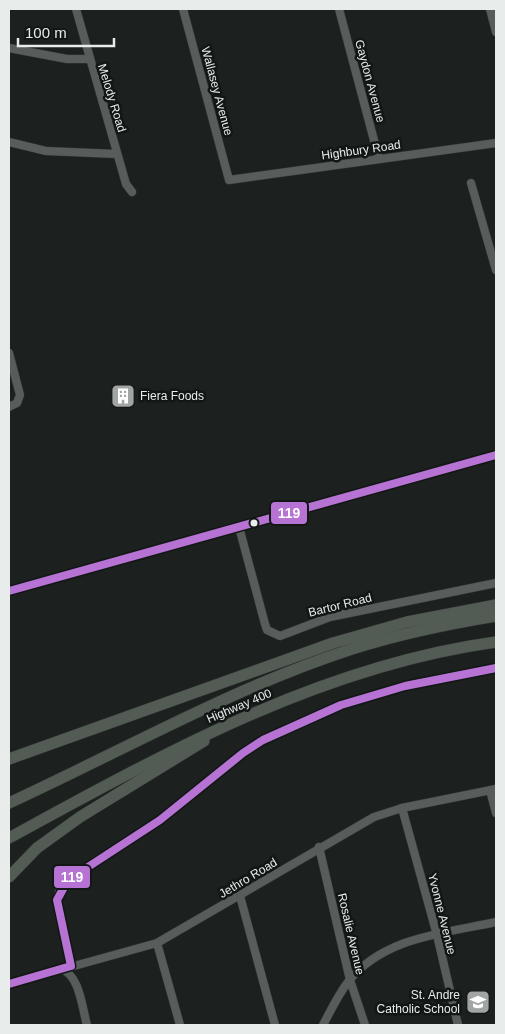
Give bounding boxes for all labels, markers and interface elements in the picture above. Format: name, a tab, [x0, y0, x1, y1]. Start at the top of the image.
scale bar	[18, 15, 114, 47]
text: 100 m	[25, 24, 67, 41]
street label: Gaydon Avenue	[352, 38, 388, 124]
street label: Wallasey Avenue	[198, 45, 236, 137]
street label: Melody Road	[95, 62, 129, 134]
street label: Highbury Road	[320, 137, 402, 163]
building icon: Fiera Foods	[110, 383, 136, 409]
place label: Fiera Foods	[140, 389, 204, 403]
line badge: 119	[270, 501, 308, 525]
text: 119	[278, 505, 301, 521]
unlabelled marker	[249, 518, 259, 528]
street label: Bartor Road	[307, 590, 373, 620]
street label: Highway 400	[204, 686, 274, 726]
street label: Jethro Road	[216, 855, 280, 901]
line badge: 119	[53, 865, 91, 889]
text: 119	[61, 869, 84, 885]
street label: Yvonne Avenue	[425, 872, 459, 956]
street label: Rosalie Avenue	[335, 892, 367, 976]
place label: St. Andre Catholic School	[377, 988, 460, 1016]
school or university icon: St. Andre Catholic School	[465, 989, 491, 1015]

